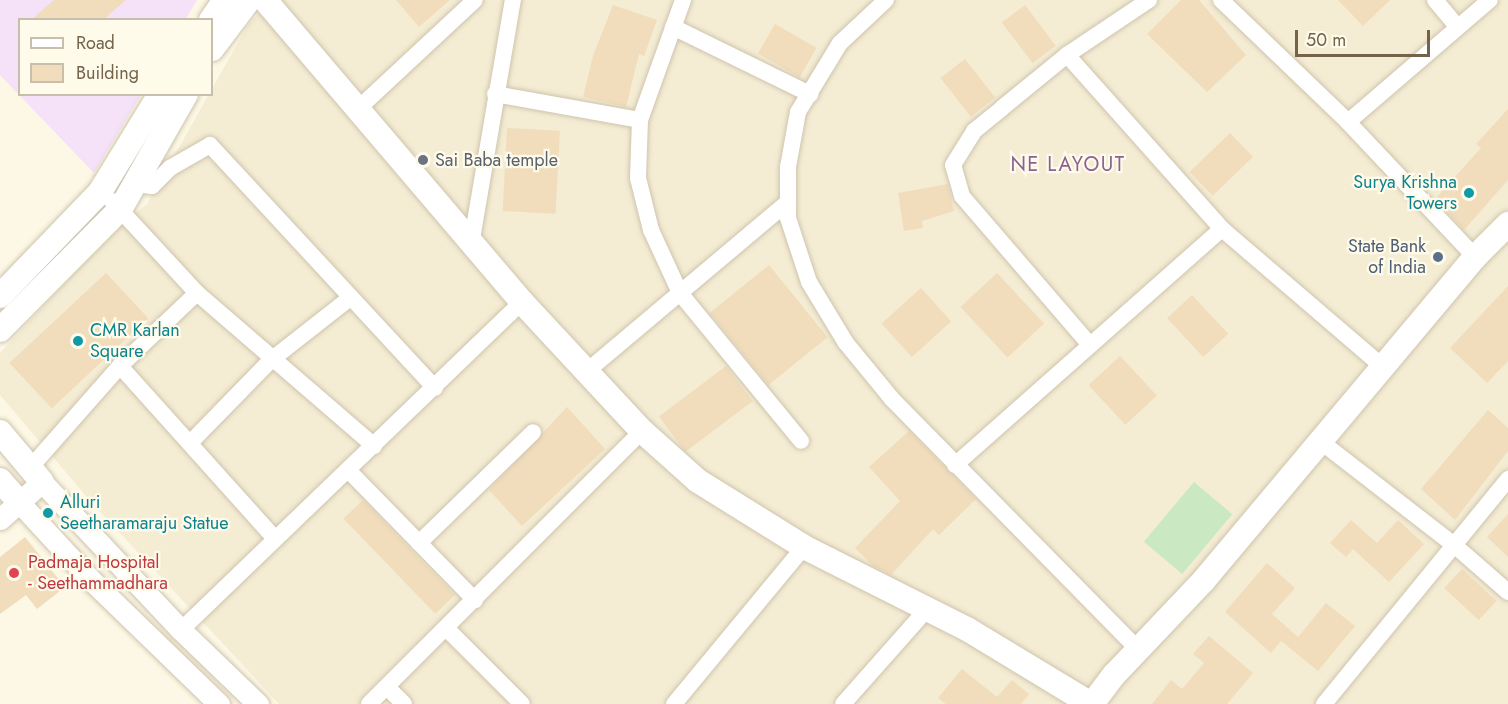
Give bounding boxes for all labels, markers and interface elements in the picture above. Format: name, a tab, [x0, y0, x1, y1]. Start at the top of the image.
legend	[18, 18, 213, 96]
scale bar	[1298, 18, 1433, 56]
text: 50 m	[1306, 27, 1346, 53]
text: Road	[76, 30, 115, 56]
text: Building	[76, 60, 139, 86]
place label: Sai Baba temple	[435, 149, 558, 171]
district label: NE LAYOUT	[1010, 152, 1126, 176]
marker: Sai Baba temple	[416, 153, 430, 167]
place label: Surya Krishna Towers	[1353, 172, 1457, 214]
marker: Surya Krishna Towers	[1462, 186, 1476, 200]
place label: State Bank of India	[1348, 236, 1426, 278]
marker: State Bank of India	[1431, 250, 1445, 264]
place label: CMR Karlan Square	[90, 320, 180, 362]
marker: CMR Karlan Square	[71, 334, 85, 348]
place label: Alluri Seetharamaraju Statue	[60, 492, 228, 534]
marker: Alluri Seetharamaraju Statue	[41, 506, 55, 520]
place label: Padmaja Hospital - Seethammadhara	[28, 552, 168, 594]
marker: Padmaja Hospital - Seethammadhara	[5, 564, 23, 582]

